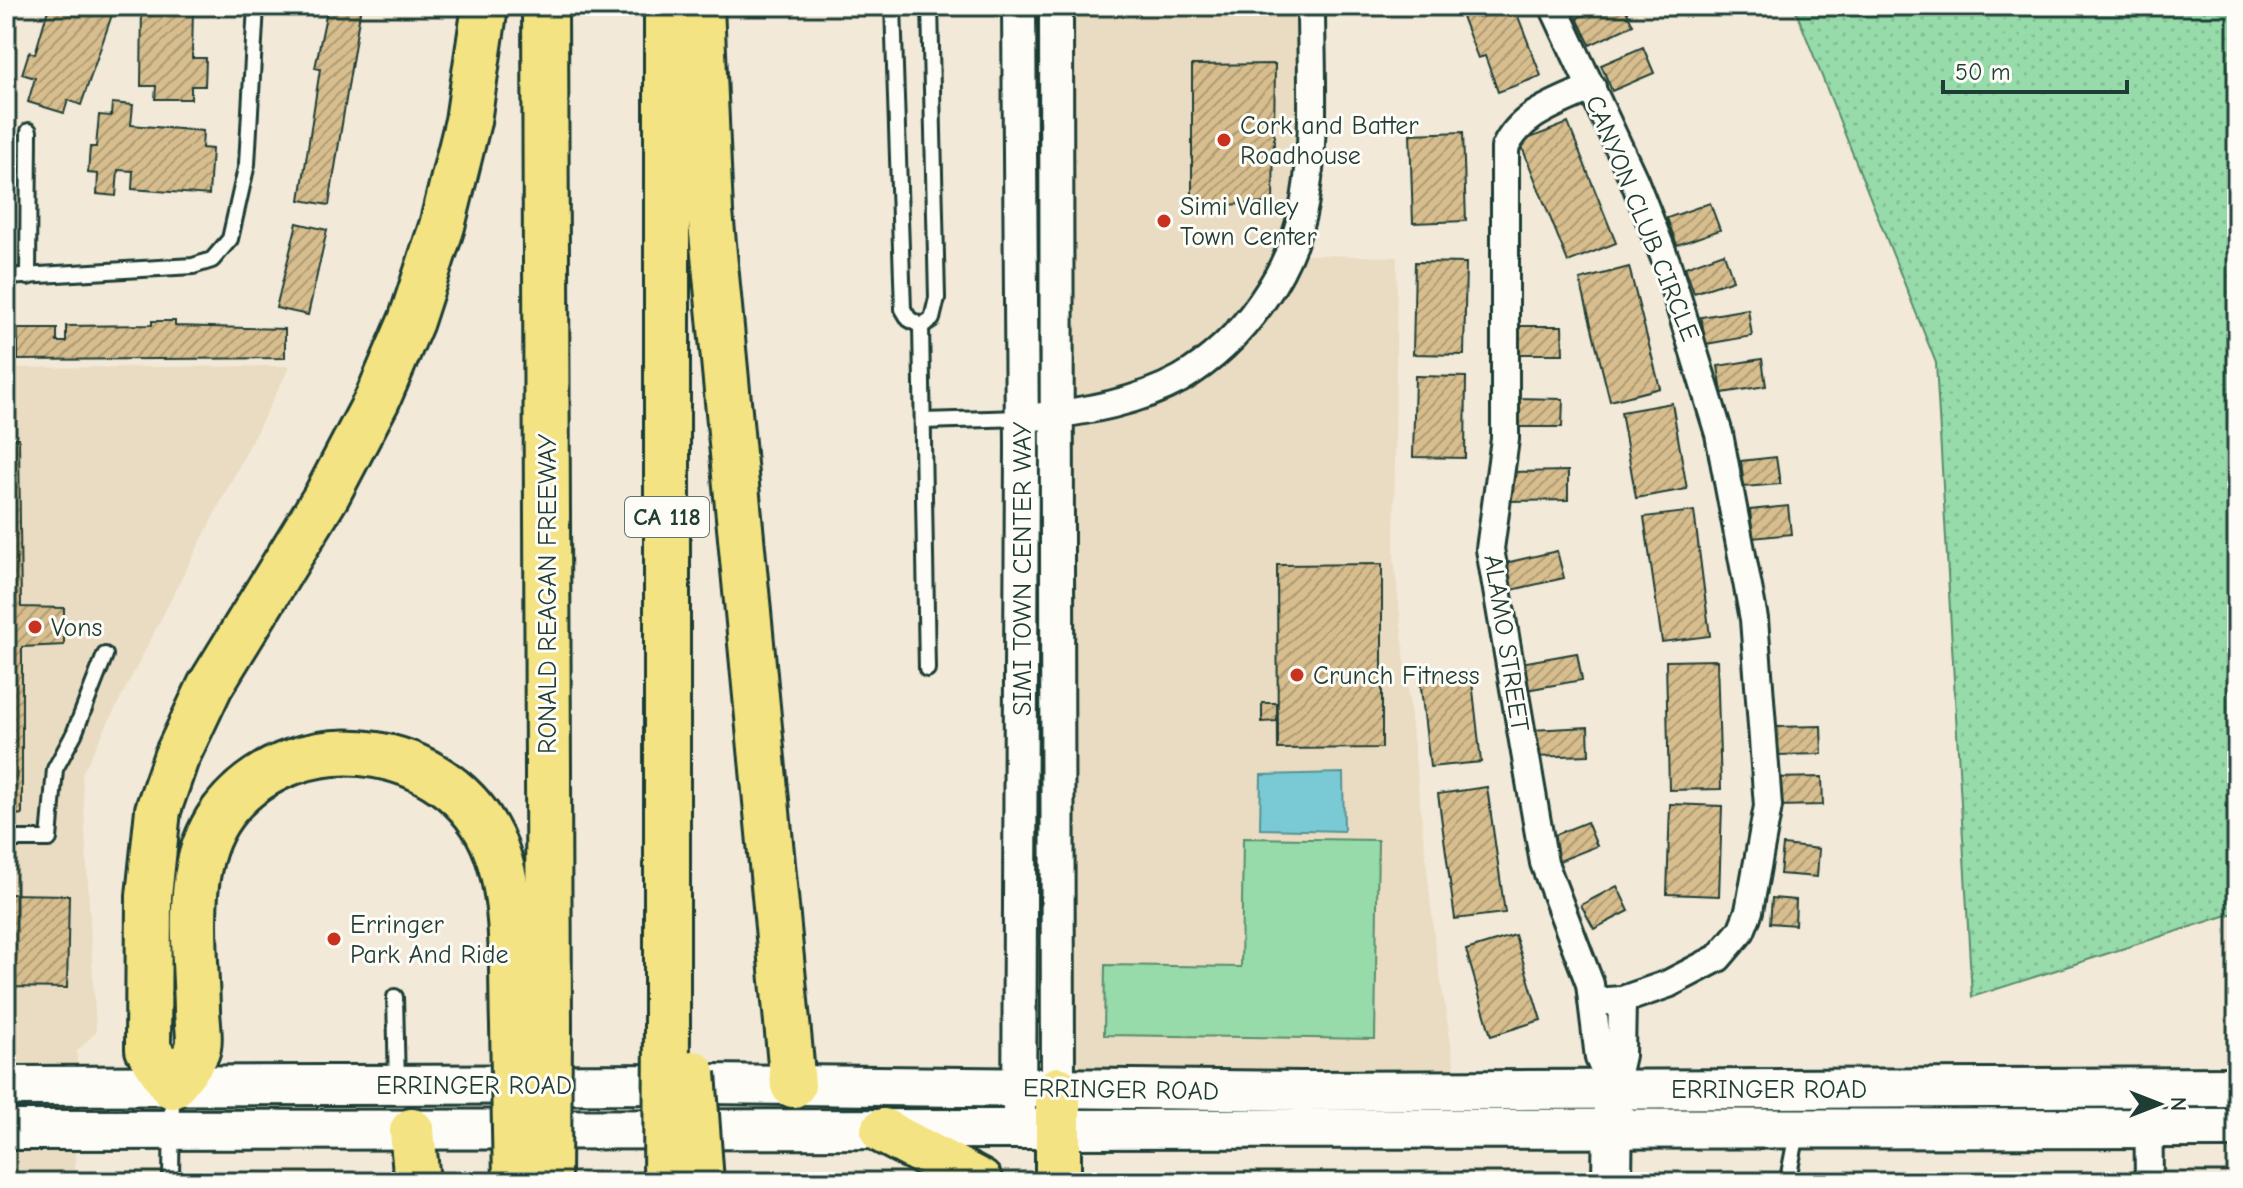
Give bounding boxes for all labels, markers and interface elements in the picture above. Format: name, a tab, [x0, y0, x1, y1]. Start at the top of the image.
scale bar	[1943, 44, 2127, 94]
text: 50 m	[1955, 58, 2011, 86]
street label: CANYON CLUB CIRCLE	[1579, 91, 1705, 346]
place label: Cork and Batter Roadhouse	[1240, 111, 1419, 171]
marker: Cork and Batter Roadhouse	[1215, 131, 1233, 149]
place label: Simi Valley Town Center	[1180, 192, 1317, 252]
marker: Simi Valley Town Center	[1155, 212, 1173, 230]
street label: SIMI TOWN CENTER WAY	[1008, 421, 1038, 716]
street label: RONALD REAGAN FREEWAY	[533, 433, 563, 754]
road number: CA 118	[625, 497, 709, 537]
street label: ALAMO STREET	[1477, 553, 1535, 734]
place label: Vons	[51, 613, 102, 643]
marker: Vons	[26, 618, 44, 636]
place label: Crunch Fitness	[1313, 661, 1479, 691]
marker: Crunch Fitness	[1288, 666, 1306, 684]
place label: Erringer Park And Ride	[350, 910, 509, 970]
marker: Erringer Park And Ride	[325, 930, 343, 948]
north arrow	[2119, 1064, 2199, 1144]
street label: ERRINGER ROAD	[376, 1071, 572, 1101]
street label: ERRINGER ROAD	[1023, 1073, 1219, 1107]
street label: ERRINGER ROAD	[1671, 1075, 1867, 1105]
text: N	[2165, 1097, 2191, 1111]

